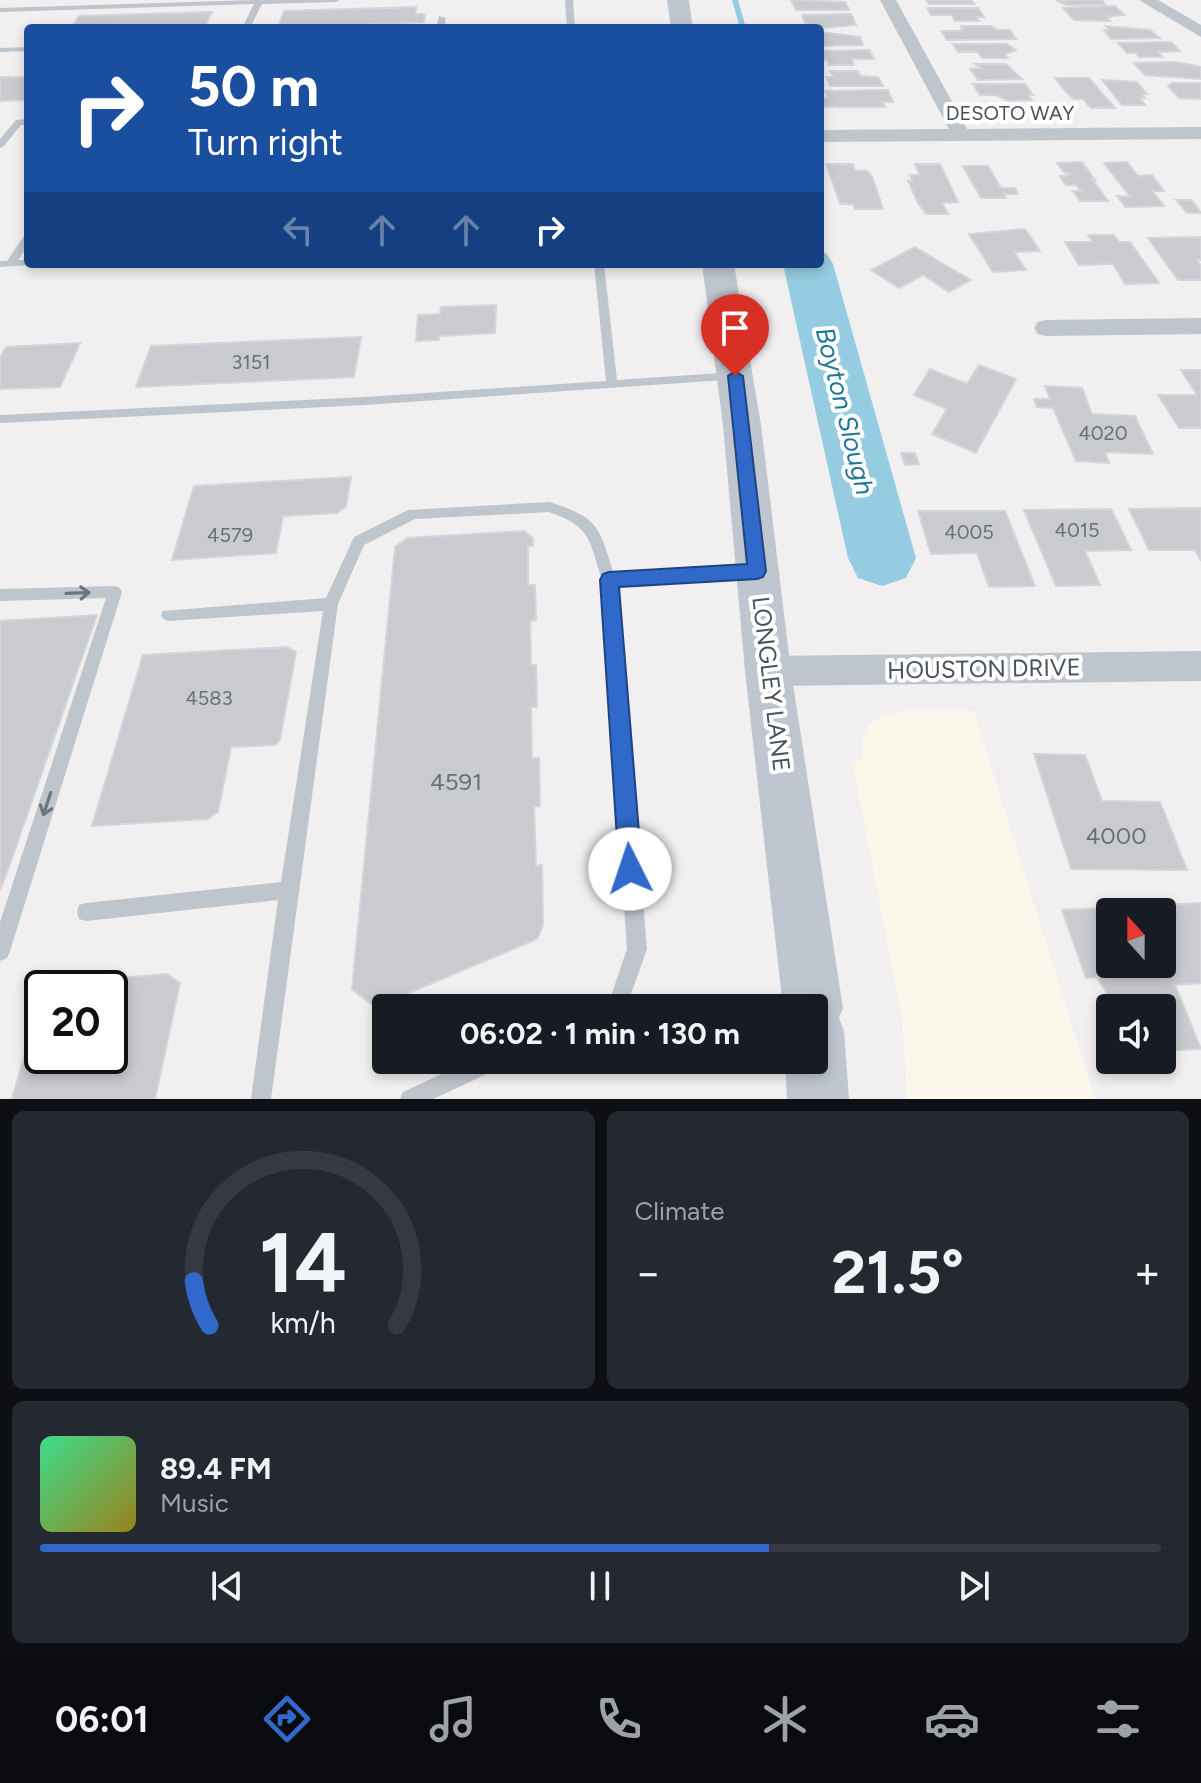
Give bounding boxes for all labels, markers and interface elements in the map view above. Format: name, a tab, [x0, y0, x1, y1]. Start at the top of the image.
text: 50 m	[188, 53, 319, 120]
icon: right	[56, 56, 160, 160]
street label: DESOTO WAY	[946, 101, 1074, 125]
text: Turn right	[188, 121, 343, 164]
icon: left	[276, 208, 320, 252]
icon: ahead	[360, 208, 404, 252]
icon: ahead	[444, 208, 488, 252]
icon: right	[528, 208, 572, 252]
pin	[701, 294, 769, 376]
icon: arrive	[713, 306, 757, 350]
water label: Boyton Slough	[809, 324, 881, 498]
house number: 3151	[232, 350, 270, 374]
house number: 4020	[1078, 421, 1128, 445]
house number: 4015	[1055, 518, 1100, 542]
house number: 4005	[944, 520, 994, 544]
house number: 4579	[207, 523, 253, 547]
one-way arrow	[64, 585, 91, 600]
street label: LONGLEY LANE	[746, 595, 797, 773]
street label: HOUSTON DRIVE	[887, 652, 1081, 685]
house number: 4583	[185, 686, 233, 710]
house number: 4591	[430, 767, 482, 796]
one-way arrow	[39, 791, 54, 816]
house number: 4000	[1085, 821, 1147, 850]
position arrow	[588, 827, 672, 911]
north arrow	[1096, 898, 1176, 978]
map controls	[1096, 898, 1176, 1074]
speed limit sign: 20	[24, 970, 128, 1074]
button: sound	[1096, 994, 1176, 1074]
text: 06:02 · 1 min · 130 m	[460, 1015, 740, 1052]
text: Climate	[635, 1195, 724, 1227]
text: 14	[259, 1213, 347, 1313]
text: 21.5°	[832, 1236, 964, 1308]
text: −	[635, 1246, 662, 1299]
text: +	[1134, 1246, 1161, 1299]
text: km/h	[271, 1306, 336, 1340]
text: 89.4 FM	[160, 1450, 272, 1487]
text: Music	[160, 1487, 229, 1519]
icon: previous	[205, 1564, 249, 1608]
icon: pause	[578, 1564, 622, 1608]
icon: next	[952, 1564, 996, 1608]
icon: directions	[259, 1691, 315, 1747]
icon: music	[425, 1691, 481, 1747]
icon: phone	[591, 1691, 647, 1747]
icon: climate	[757, 1691, 813, 1747]
icon: car	[924, 1691, 980, 1747]
icon: filters	[1090, 1691, 1146, 1747]
text: 06:01	[55, 1698, 149, 1741]

